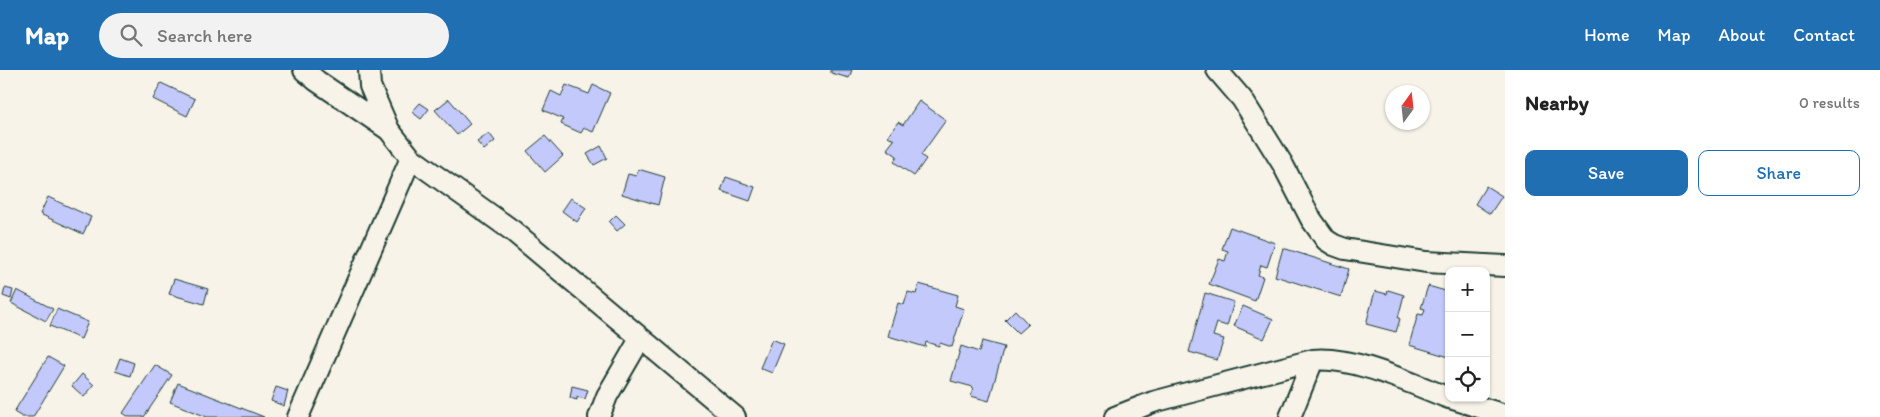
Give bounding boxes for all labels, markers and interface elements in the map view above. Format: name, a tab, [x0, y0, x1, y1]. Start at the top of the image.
search box	[99, 13, 449, 58]
text: Map	[25, 21, 69, 50]
icon: search	[117, 21, 145, 49]
text: Search here	[157, 24, 252, 47]
text: Home	[1584, 24, 1630, 46]
text: Map	[1658, 24, 1691, 46]
text: About	[1719, 24, 1765, 46]
text: Contact	[1793, 24, 1855, 46]
north arrow	[1385, 85, 1430, 130]
text: Nearby	[1525, 90, 1589, 115]
text: 0 results	[1799, 93, 1860, 112]
button: Save	[1525, 150, 1688, 196]
button: Share	[1698, 150, 1860, 196]
map controls	[1445, 267, 1490, 402]
button: +	[1445, 267, 1490, 312]
button: −	[1445, 312, 1490, 357]
button: locate	[1445, 357, 1490, 402]

